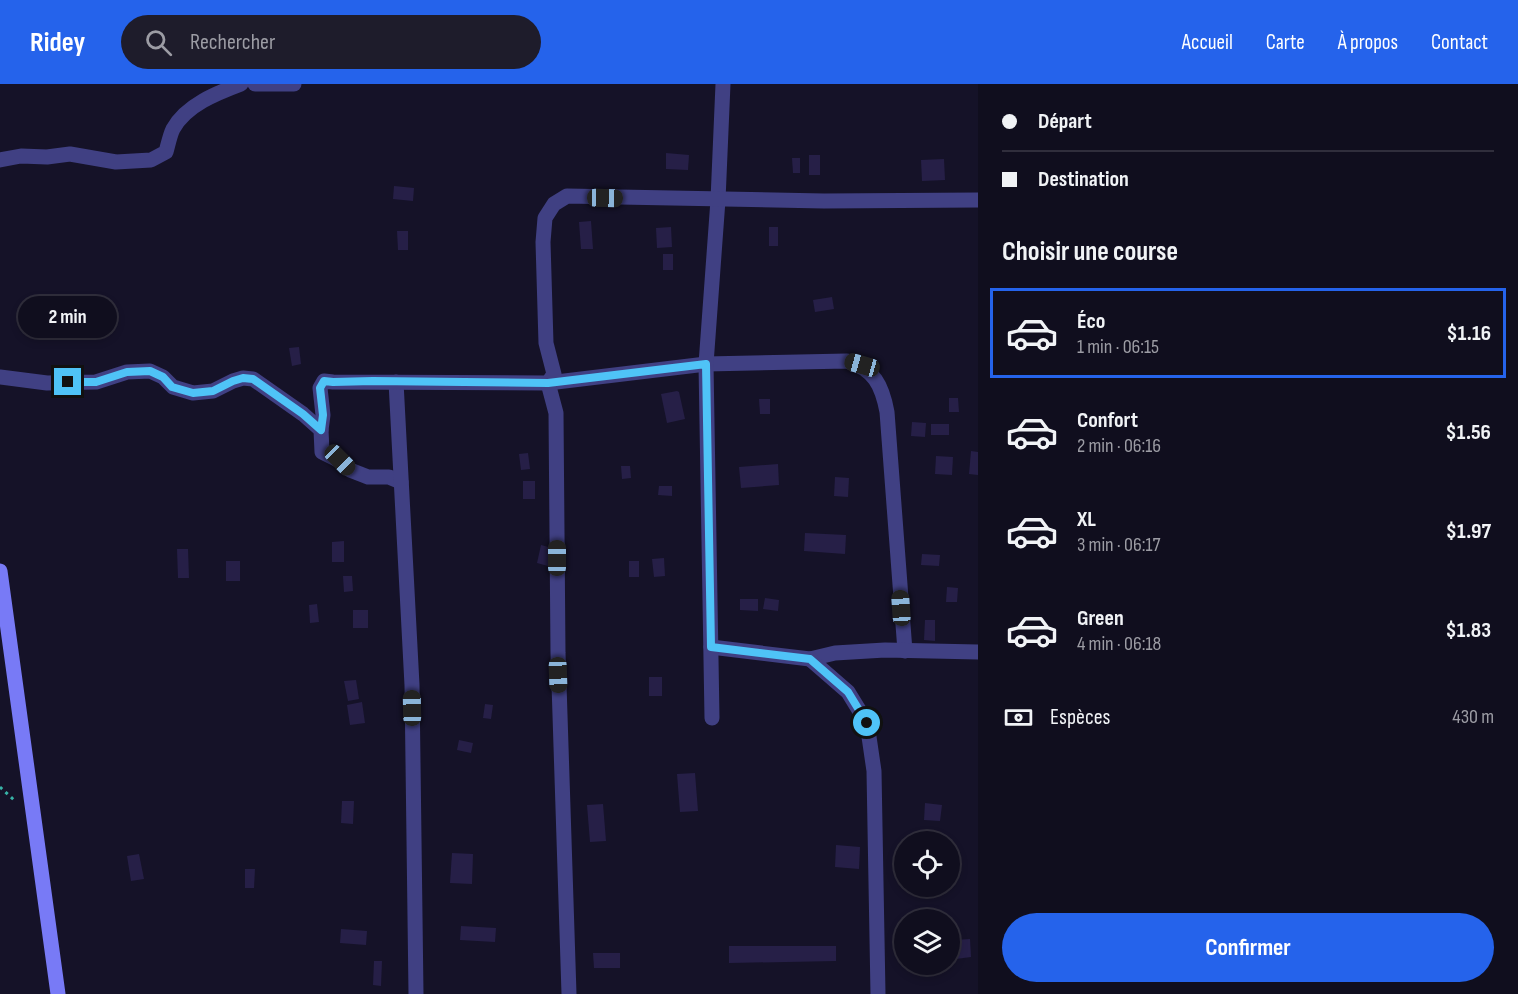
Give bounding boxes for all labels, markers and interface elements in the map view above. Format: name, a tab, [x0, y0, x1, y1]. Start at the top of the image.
search box	[121, 15, 541, 69]
text: Ridey	[30, 26, 85, 59]
icon: search	[142, 26, 175, 59]
text: Rechercher	[190, 29, 275, 56]
text: Accueil	[1182, 30, 1233, 55]
text: Carte	[1266, 30, 1305, 55]
text: À propos	[1338, 30, 1398, 55]
text: Contact	[1431, 30, 1488, 55]
text: Départ	[1038, 108, 1092, 135]
text: Destination	[1038, 166, 1129, 193]
car	[587, 189, 623, 207]
text: Choisir une course	[1002, 236, 1178, 268]
callout: 2 min	[19, 295, 118, 337]
text: 2 min	[48, 305, 87, 329]
icon: car	[1005, 306, 1059, 360]
text: Éco	[1077, 308, 1105, 335]
text: $1.16	[1446, 320, 1491, 347]
text: 1 min · 06:15	[1077, 335, 1159, 359]
car	[842, 351, 882, 379]
route end	[54, 368, 81, 395]
icon: car	[1005, 405, 1059, 459]
text: Confort	[1077, 407, 1138, 434]
text: $1.56	[1446, 419, 1491, 446]
text: 2 min · 06:16	[1077, 434, 1161, 458]
car	[321, 441, 359, 479]
icon: car	[1005, 504, 1059, 558]
text: XL	[1077, 506, 1096, 533]
text: $1.97	[1446, 518, 1491, 545]
text: 3 min · 06:17	[1077, 533, 1160, 557]
car	[548, 540, 566, 576]
car	[891, 589, 911, 627]
icon: car	[1005, 603, 1059, 657]
text: Green	[1077, 605, 1124, 632]
text: $1.83	[1445, 617, 1491, 644]
text: 4 min · 06:18	[1077, 632, 1161, 656]
car	[548, 657, 568, 693]
car	[403, 690, 421, 726]
icon: cash	[1002, 701, 1035, 734]
text: Espèces	[1050, 704, 1110, 731]
text: 430 m	[1452, 705, 1494, 729]
route start	[853, 709, 880, 736]
map controls	[894, 831, 960, 975]
button: locate	[894, 831, 960, 897]
button: layers	[894, 909, 960, 975]
button: Confirmer	[1002, 913, 1494, 982]

